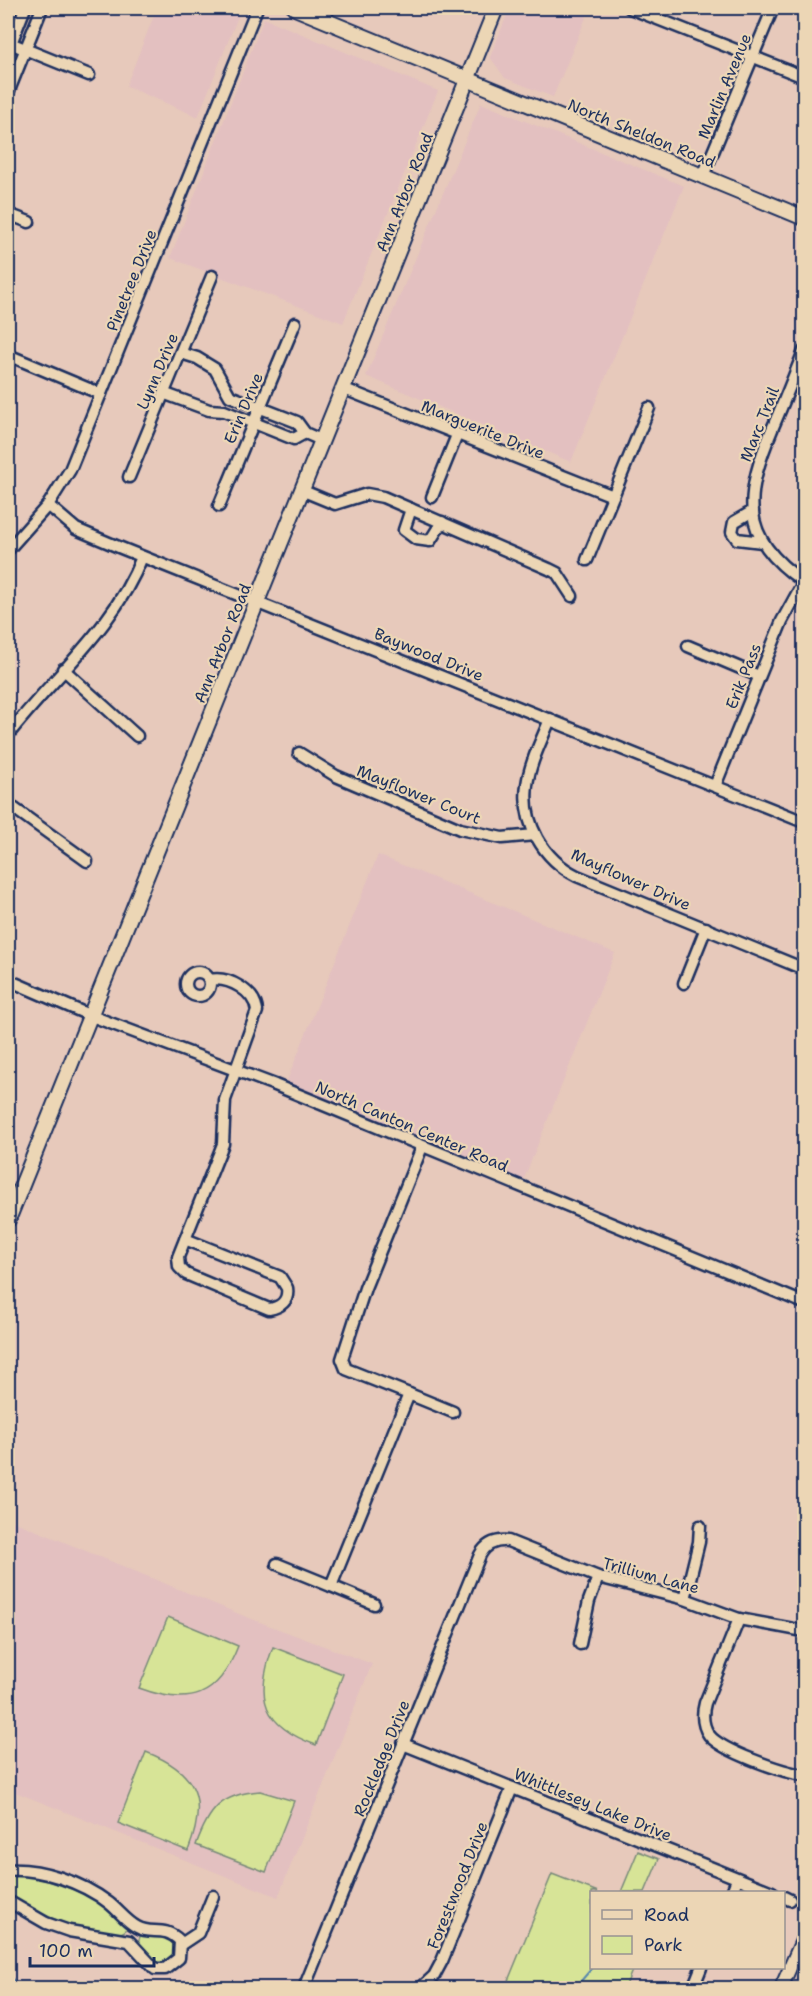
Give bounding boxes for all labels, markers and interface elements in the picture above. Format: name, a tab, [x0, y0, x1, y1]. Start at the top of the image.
street label: Marlin Avenue	[693, 30, 756, 142]
street label: North Sheldon Road	[565, 94, 719, 173]
street label: Ann Arbor Road	[371, 129, 438, 255]
street label: Pinetree Drive	[101, 226, 161, 334]
street label: Lynn Drive	[132, 330, 183, 413]
street label: Erin Drive	[219, 369, 268, 447]
street label: Marc Trail	[735, 383, 784, 465]
street label: Marguerite Drive	[418, 395, 548, 464]
street label: Ann Arbor Road	[189, 580, 256, 706]
street label: Baywood Drive	[371, 623, 487, 686]
street label: Erik Pass	[721, 640, 766, 712]
street label: Mayflower Court	[354, 760, 484, 829]
street label: Mayflower Drive	[568, 844, 694, 915]
street label: North Canton Center Road	[312, 1076, 512, 1177]
street label: Trillium Lane	[600, 1552, 702, 1599]
street label: Rockledge Drive	[348, 1697, 414, 1820]
street label: Whittlesey Lake Drive	[511, 1763, 675, 1846]
street label: Forestwood Drive	[422, 1818, 493, 1952]
legend	[590, 1891, 785, 1969]
text: Road	[644, 1903, 689, 1927]
scale bar	[30, 1930, 154, 1968]
text: Park	[644, 1933, 683, 1957]
text: 100 m	[39, 1939, 93, 1963]

